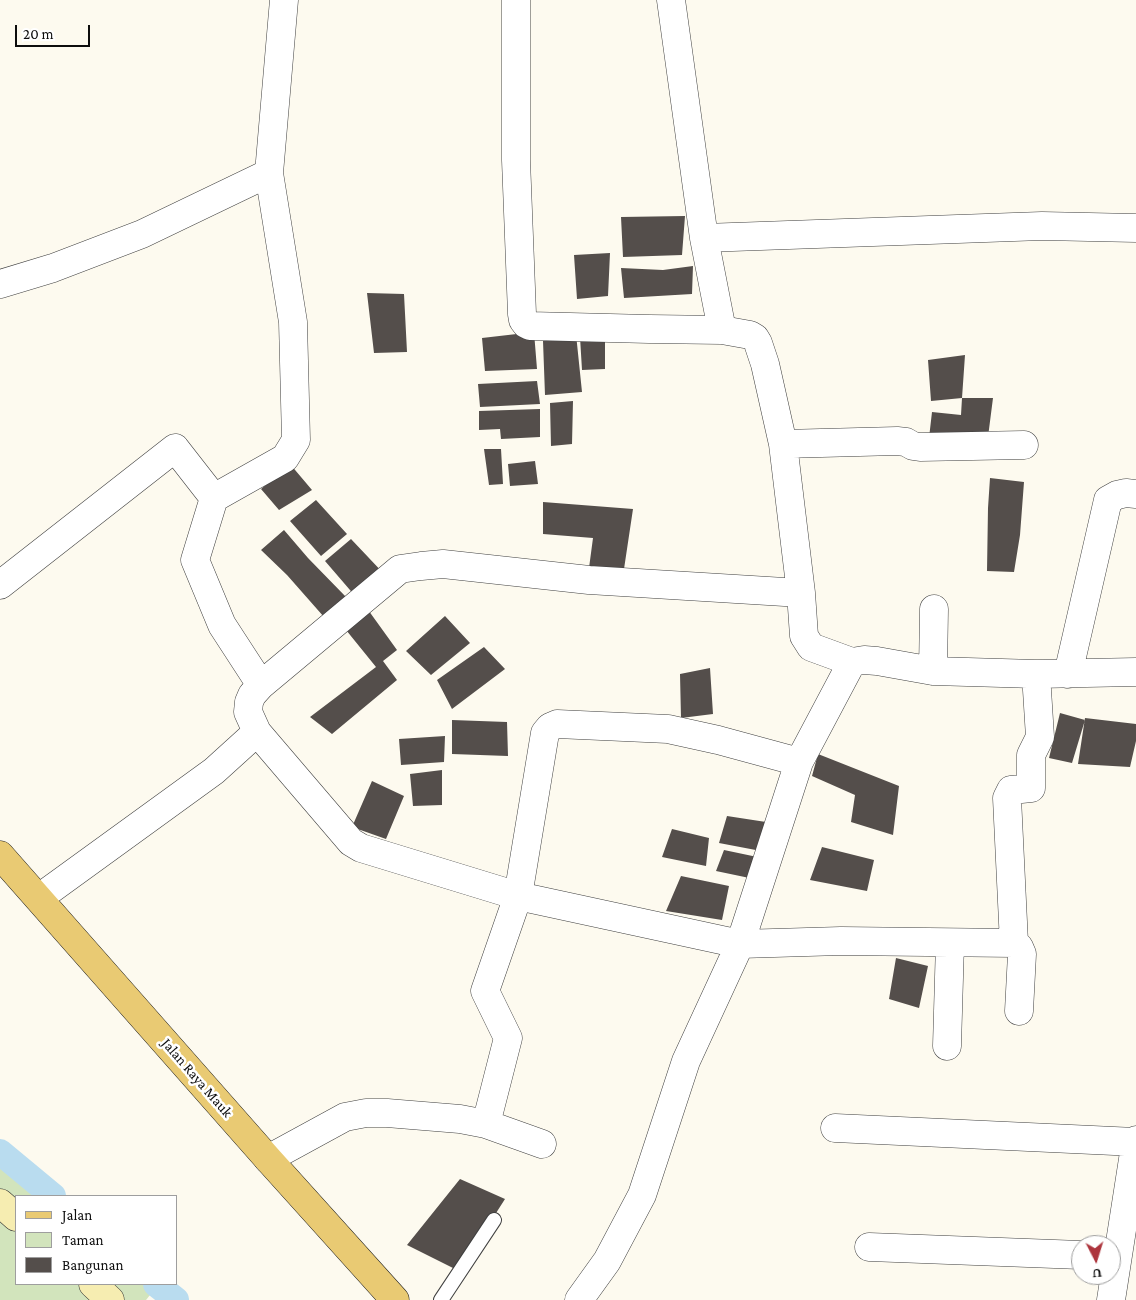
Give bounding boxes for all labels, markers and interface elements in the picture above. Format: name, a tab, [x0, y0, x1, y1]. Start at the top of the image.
scale bar	[18, 15, 92, 47]
text: 20 m	[23, 26, 54, 42]
street label: Jalan Raya Mauk	[158, 1035, 236, 1121]
legend	[15, 1195, 178, 1285]
text: Jalan	[62, 1207, 92, 1223]
text: Taman	[62, 1232, 104, 1248]
north arrow	[1071, 1235, 1121, 1285]
text: Bangunan	[62, 1257, 123, 1273]
text: U	[1092, 1266, 1103, 1282]

